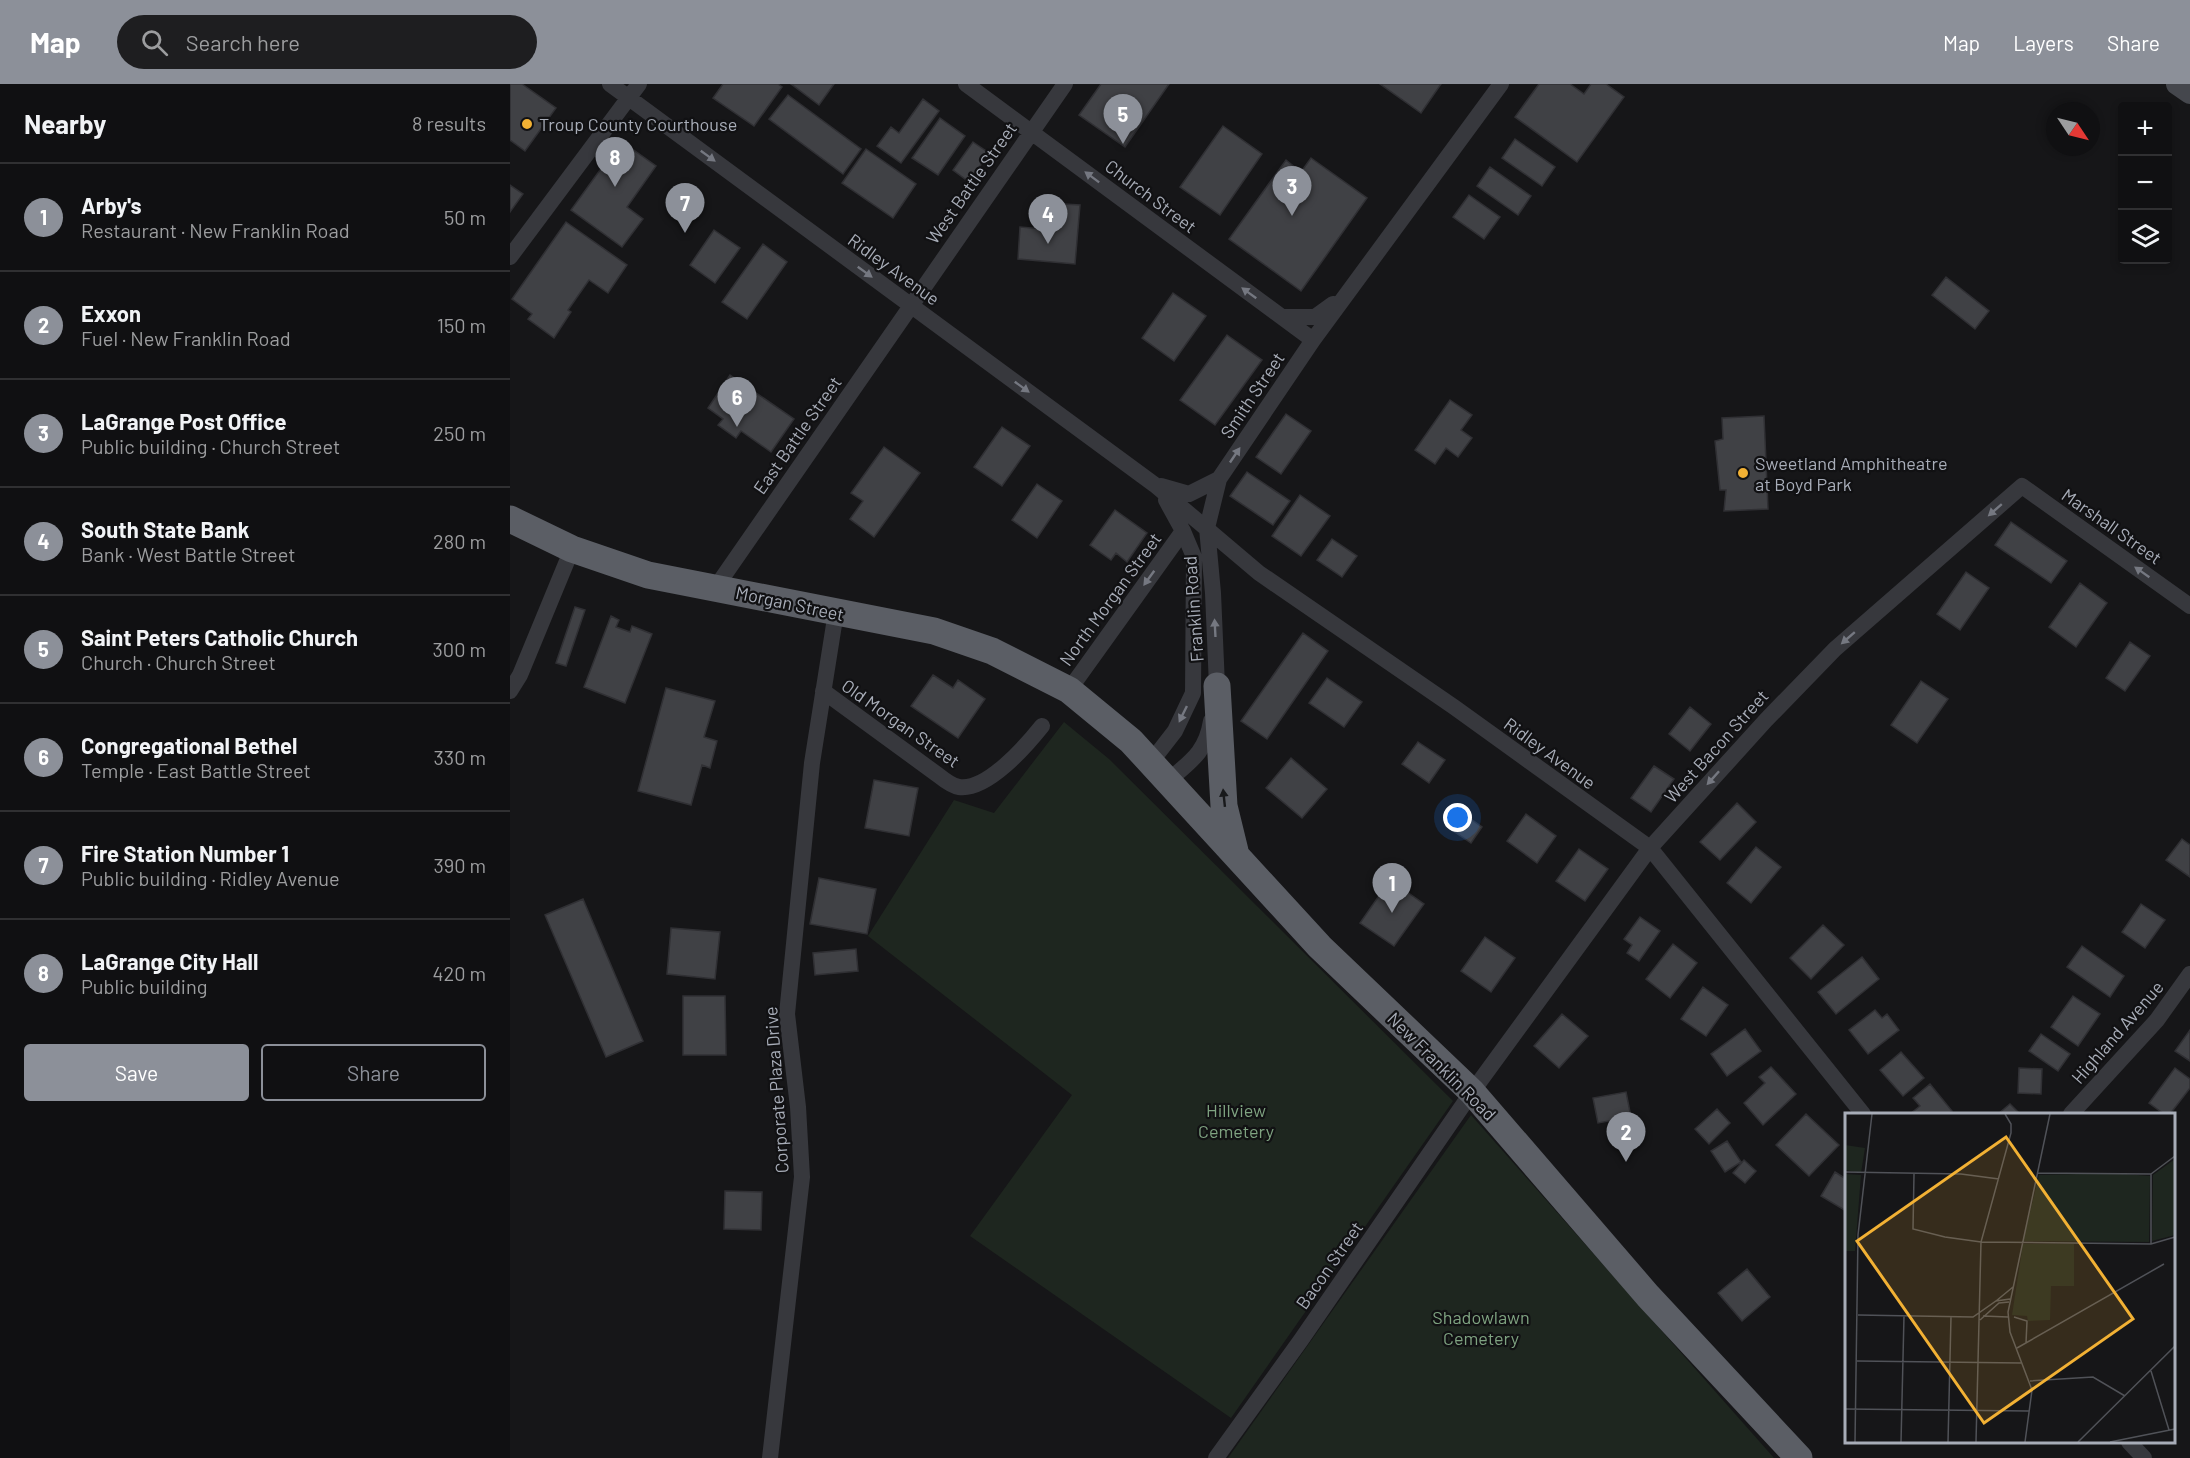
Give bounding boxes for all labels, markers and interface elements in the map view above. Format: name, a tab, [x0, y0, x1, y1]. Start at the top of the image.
search box	[117, 15, 537, 69]
text: Map	[30, 25, 81, 59]
icon: search	[138, 26, 171, 59]
text: Search here	[186, 29, 300, 55]
text: Map	[1943, 30, 1980, 55]
text: Layers	[2013, 30, 2074, 55]
text: Share	[2107, 30, 2160, 55]
pin: 5	[1104, 94, 1142, 144]
north arrow	[2046, 102, 2100, 156]
map controls	[2118, 102, 2172, 264]
button: +	[2118, 102, 2172, 156]
text: Nearby	[24, 108, 106, 139]
text: 8 results	[412, 111, 486, 135]
place label: Troup County Courthouse	[539, 113, 737, 135]
marker: Troup County Courthouse	[520, 117, 534, 131]
street label: West Battle Street	[921, 118, 1021, 248]
pin: 8	[596, 138, 634, 187]
one-way arrow	[699, 150, 715, 162]
street label: Church Street	[1101, 155, 1201, 237]
button: −	[2118, 156, 2172, 210]
pin: 3	[1272, 166, 1312, 216]
one-way arrow	[1085, 171, 1101, 183]
pin: 7	[666, 184, 705, 233]
text: Arby's	[81, 192, 141, 218]
pin: 4	[1028, 194, 1068, 244]
text: 1	[40, 205, 47, 229]
text: 50 m	[444, 205, 486, 229]
button: layers	[2118, 210, 2172, 264]
text: Restaurant · New Franklin Road	[81, 218, 350, 242]
street label: Ridley Avenue	[844, 228, 944, 310]
one-way arrow	[857, 265, 873, 278]
one-way arrow	[1241, 287, 1257, 299]
text: Exxon	[81, 300, 141, 326]
text: 2	[38, 313, 49, 337]
text: 150 m	[437, 313, 486, 337]
text: Fuel · New Franklin Road	[81, 326, 291, 350]
street label: Smith Street	[1215, 348, 1289, 442]
street label: East Battle Street	[748, 372, 846, 498]
pin: 6	[718, 378, 756, 427]
one-way arrow	[1014, 381, 1030, 393]
text: LaGrange Post Office	[81, 408, 287, 434]
text: 3	[38, 421, 49, 445]
text: 250 m	[433, 421, 486, 445]
text: Public building · Church Street	[81, 434, 340, 458]
one-way arrow	[1229, 447, 1240, 463]
place label: Sweetland Amphitheatre at Boyd Park	[1755, 452, 1948, 495]
marker: Sweetland Amphitheatre at Boyd Park	[1736, 466, 1750, 480]
street label: Marshall Street	[2058, 483, 2166, 569]
one-way arrow	[1988, 503, 2003, 516]
text: South State Bank	[81, 516, 250, 542]
street label: North Morgan Street	[1054, 528, 1166, 670]
text: 4	[37, 529, 50, 553]
text: 280 m	[433, 529, 486, 553]
text: Bank · West Battle Street	[81, 542, 296, 566]
street label: Franklin Road	[1178, 555, 1208, 663]
one-way arrow	[2135, 566, 2151, 578]
one-way arrow	[1143, 570, 1155, 586]
street label: Morgan Street	[734, 581, 846, 625]
one-way arrow	[1210, 618, 1219, 637]
text: Saint Peters Catholic Church	[81, 624, 358, 650]
one-way arrow	[1840, 631, 1856, 644]
text: 5	[38, 637, 49, 661]
text: 300 m	[433, 637, 486, 661]
text: Church · Church Street	[81, 650, 276, 674]
street label: Old Morgan Street	[838, 674, 964, 772]
street label: West Bacon Street	[1659, 685, 1773, 807]
one-way arrow	[1178, 706, 1187, 723]
street label: Ridley Avenue	[1500, 712, 1600, 794]
text: Congregational Bethel	[81, 732, 297, 758]
text: 6	[38, 745, 49, 769]
text: 330 m	[434, 745, 486, 769]
text: Temple · East Battle Street	[81, 758, 311, 782]
one-way arrow	[1707, 770, 1720, 785]
one-way arrow	[1219, 788, 1229, 807]
your location	[1443, 803, 1472, 832]
text: Fire Station Number 1	[81, 840, 289, 866]
text: 7	[39, 853, 48, 877]
text: 390 m	[433, 853, 486, 877]
pin: 1	[1372, 864, 1412, 913]
text: Public building · Ridley Avenue	[81, 866, 340, 890]
text: LaGrange City Hall	[81, 948, 258, 974]
text: 8	[38, 961, 49, 985]
text: 420 m	[432, 961, 486, 985]
text: Public building	[81, 974, 207, 998]
street label: Highland Avenue	[2066, 976, 2168, 1088]
street label: Corporate Plaza Drive	[759, 1006, 793, 1174]
street label: New Franklin Road	[1383, 1007, 1501, 1125]
button: Save	[24, 1044, 249, 1101]
button: Share	[261, 1044, 486, 1101]
park label: Hillview Cemetery	[1198, 1099, 1274, 1142]
pin: 2	[1606, 1112, 1646, 1162]
inset map	[1845, 1113, 2175, 1443]
street label: Bacon Street	[1291, 1217, 1367, 1313]
park label: Shadowlawn Cemetery	[1432, 1306, 1530, 1349]

